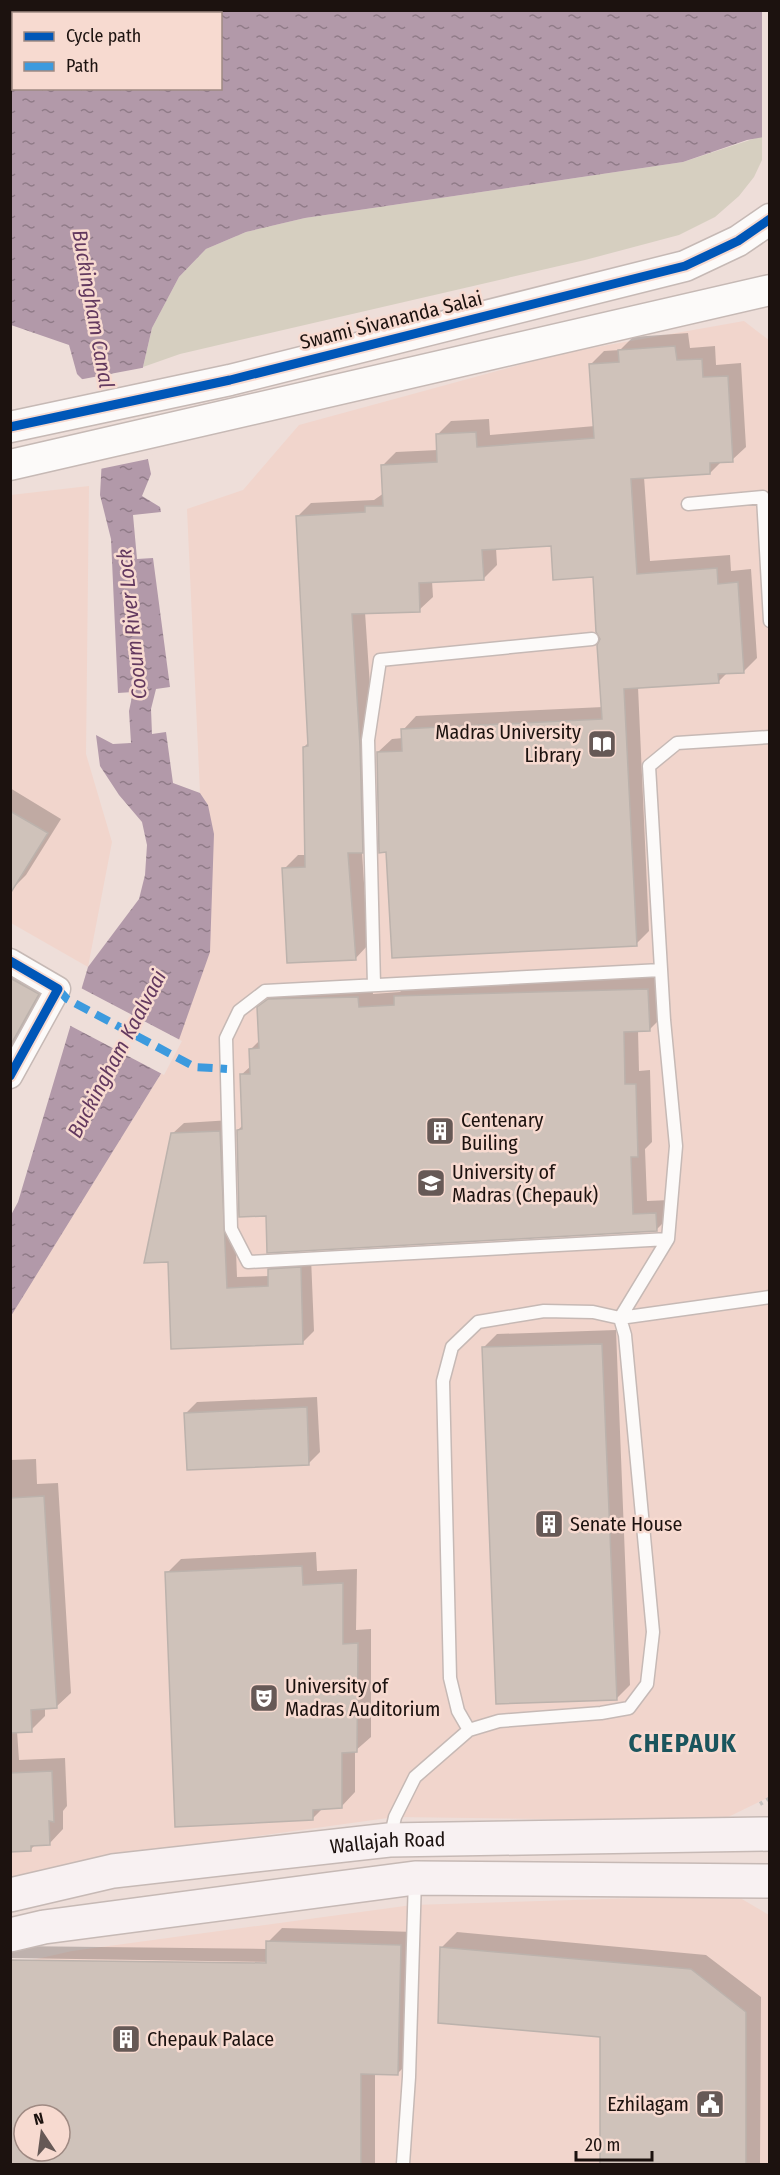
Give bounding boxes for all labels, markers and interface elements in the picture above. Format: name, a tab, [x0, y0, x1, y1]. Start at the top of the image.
legend	[12, 12, 222, 90]
text: Cycle path	[66, 25, 141, 47]
text: Path	[66, 55, 99, 77]
water label: Buckingham Canal	[66, 228, 120, 390]
street label: Swami Sivananda Salai	[298, 286, 484, 354]
water label: Cooum River Lock	[111, 548, 153, 700]
place label: Madras University Library	[435, 720, 581, 767]
library icon: Madras University Library	[586, 728, 618, 760]
water label: Buckingham Kaalvaai	[62, 965, 172, 1142]
place label: Centenary Builing	[461, 1108, 544, 1155]
building icon: Centenary Builing	[424, 1115, 456, 1147]
place label: University of Madras (Chepauk)	[452, 1160, 598, 1207]
school or university icon: University of Madras (Chepauk)	[415, 1167, 447, 1199]
building icon: Senate House	[533, 1508, 565, 1540]
place label: Senate House	[570, 1512, 682, 1536]
place label: University of Madras Auditorium	[285, 1674, 440, 1721]
theatre icon: University of Madras Auditorium	[248, 1682, 280, 1714]
district label: CHEPAUK	[629, 1728, 737, 1759]
street label: Wallajah Road	[329, 1827, 446, 1859]
building icon: Chepauk Palace	[110, 2023, 142, 2055]
place label: Chepauk Palace	[147, 2027, 274, 2051]
public building icon: Ezhilagam	[694, 2088, 726, 2120]
place label: Ezhilagam	[607, 2092, 689, 2116]
north arrow	[12, 2103, 72, 2163]
text: N	[32, 2109, 46, 2129]
scale bar	[576, 2124, 652, 2162]
text: 20 m	[585, 2134, 620, 2156]

